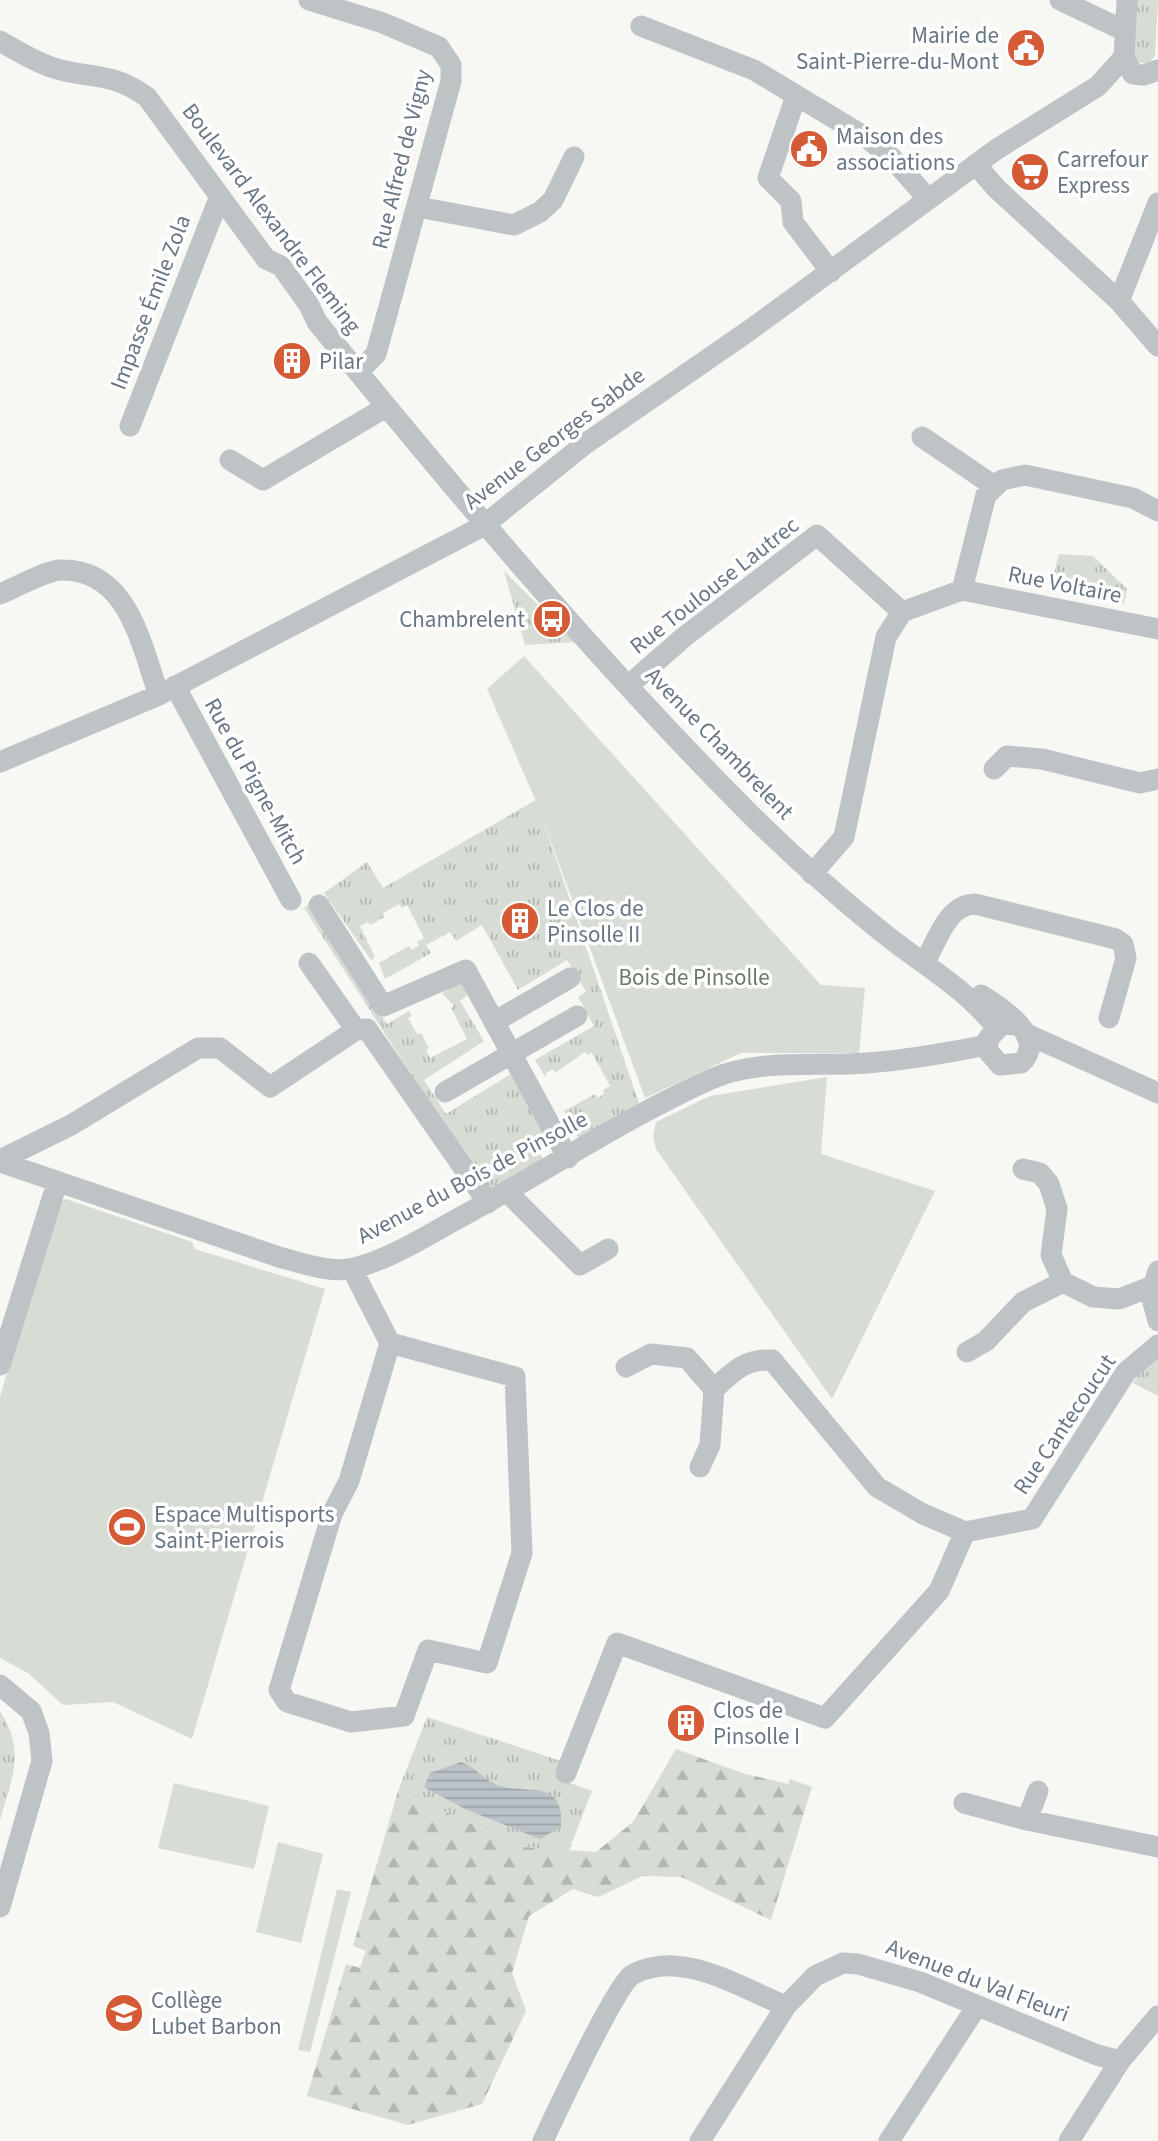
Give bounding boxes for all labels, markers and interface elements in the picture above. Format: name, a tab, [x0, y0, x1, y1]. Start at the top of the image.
place label: Mairie de Saint-Pierre-du-Mont	[796, 19, 999, 78]
public building icon: Mairie de Saint-Pierre-du-Mont	[1005, 27, 1047, 69]
street label: Rue Alfred de Vigny	[363, 65, 440, 253]
street label: Boulevard Alexandre Fleming	[174, 96, 369, 341]
place label: Maison des associations	[836, 120, 955, 179]
public building icon: Maison des associations	[788, 128, 830, 170]
place label: Carrefour Express	[1057, 143, 1149, 202]
supermarket icon: Carrefour Express	[1009, 151, 1051, 193]
street label: Impasse Émile Zola	[102, 210, 199, 394]
building icon: Pilar	[271, 340, 313, 382]
place label: Pilar	[319, 345, 364, 378]
street label: Avenue Georges Sabde	[457, 359, 652, 517]
street label: Rue Toulouse Lautrec	[623, 509, 806, 662]
street label: Rue Voltaire	[1005, 557, 1125, 612]
bus stop icon: Chambrelent	[531, 598, 573, 640]
place label: Chambrelent	[399, 603, 525, 636]
street label: Avenue Chambrelent	[638, 659, 802, 827]
street label: Rue du Pigne-Mitch	[196, 692, 315, 871]
place label: Le Clos de Pinsolle II	[547, 892, 644, 951]
building icon: Le Clos de Pinsolle II	[499, 900, 541, 942]
park label: Bois de Pinsolle	[618, 961, 770, 994]
street label: Avenue du Bois de Pinsolle	[351, 1103, 593, 1252]
street label: Rue Cantecoucut	[1005, 1347, 1124, 1501]
place label: Espace Multisports Saint-Pierrois	[154, 1498, 334, 1557]
sports icon: Espace Multisports Saint-Pierrois	[106, 1506, 148, 1548]
place label: Clos de Pinsolle I	[713, 1694, 800, 1753]
building icon: Clos de Pinsolle I	[665, 1702, 707, 1744]
street label: Avenue du Val Fleuri	[882, 1930, 1074, 2031]
place label: Collège Lubet Barbon	[151, 1984, 282, 2043]
school or university icon: Collège Lubet Barbon	[103, 1992, 145, 2034]

